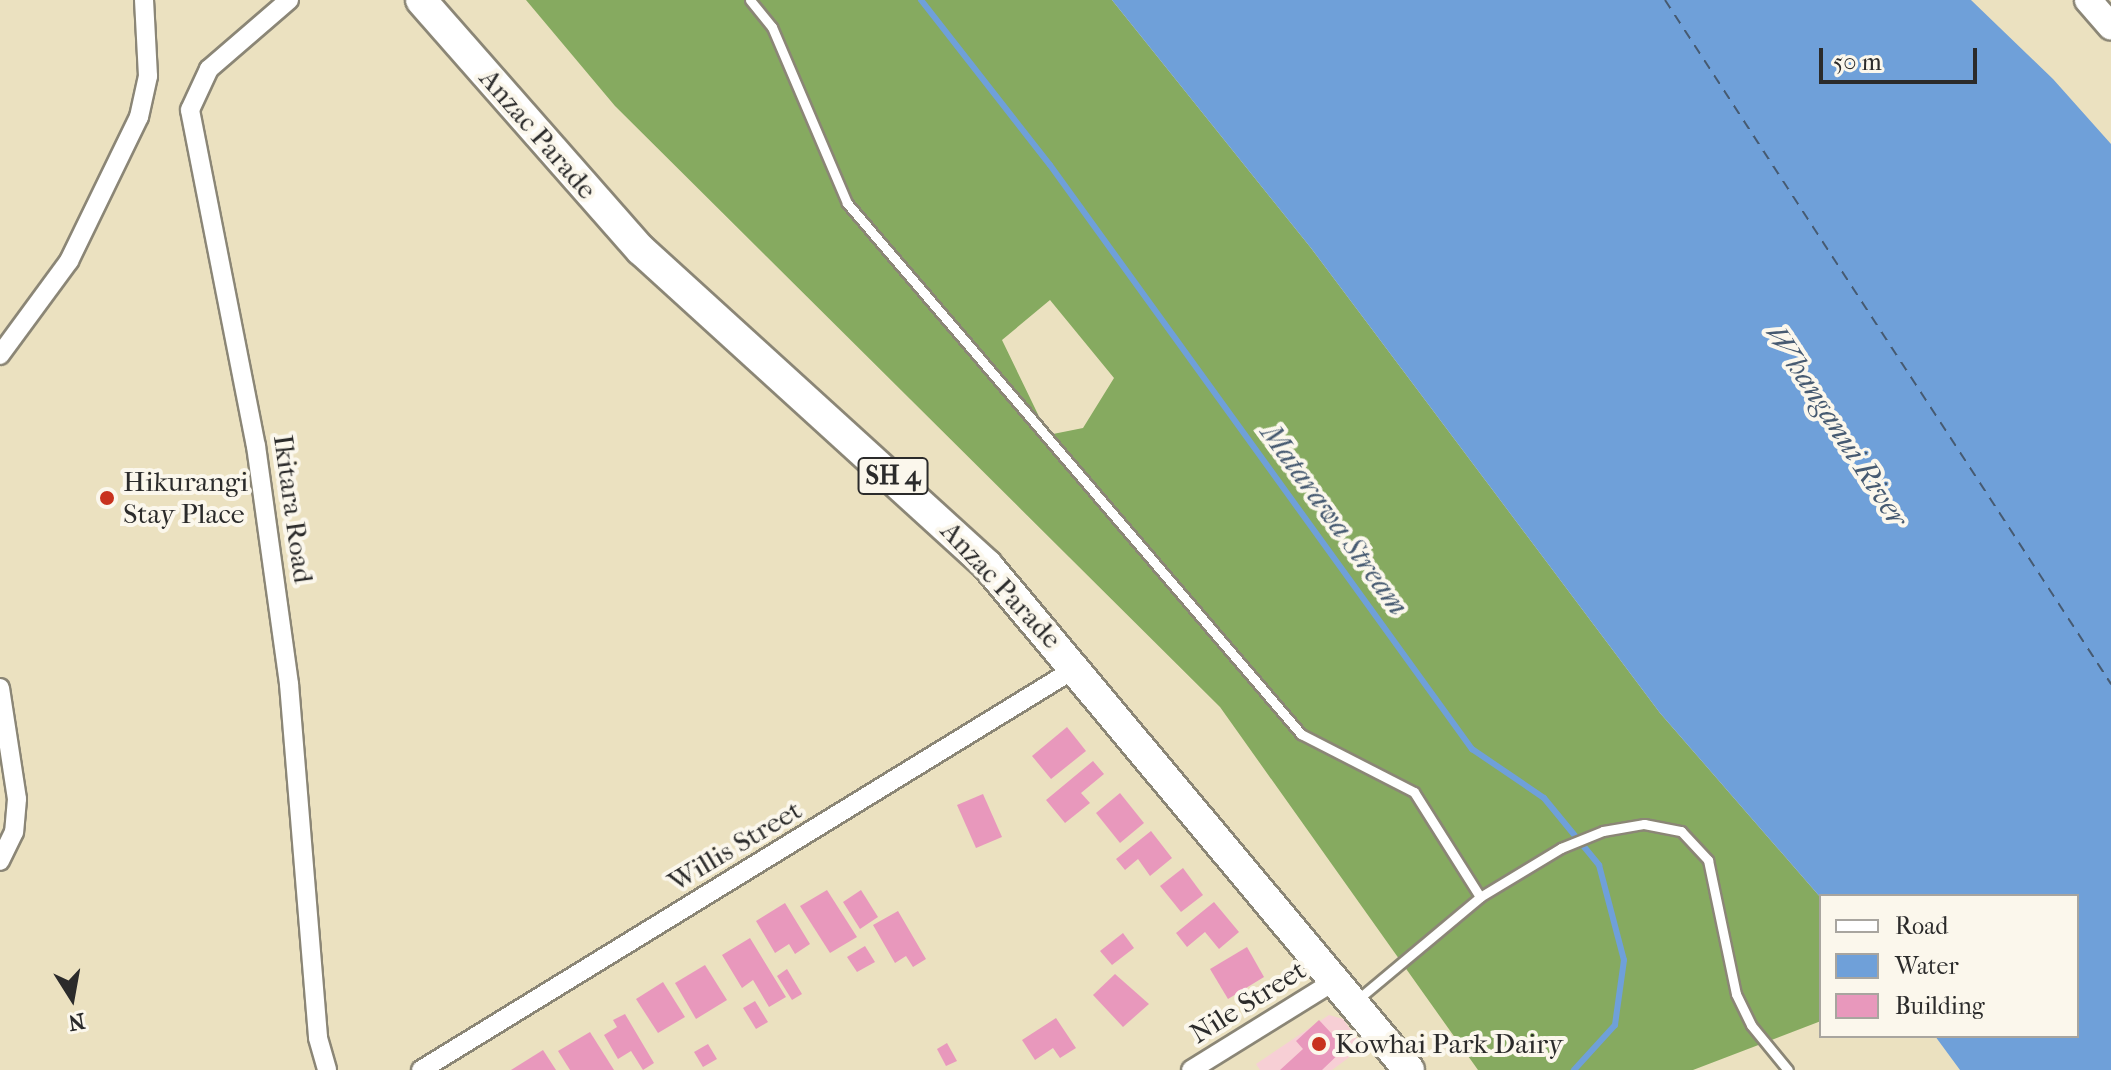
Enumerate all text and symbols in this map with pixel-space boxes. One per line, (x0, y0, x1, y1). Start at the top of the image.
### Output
scale bar (1823, 32, 1981, 82)
text: 50 m (1833, 48, 1882, 76)
street label: Anzac Parade (472, 62, 604, 206)
water label: Whanganui River (1757, 318, 1915, 534)
water label: Matarawa Stream (1252, 417, 1416, 623)
street label: Ikitara Road (266, 433, 320, 585)
road number: SH 4 (857, 454, 929, 498)
place label: Hikurangi Stay Place (123, 465, 248, 531)
marker: Hikurangi Stay Place (98, 489, 116, 507)
street label: Anzac Parade (934, 514, 1068, 656)
street label: Willis Street (662, 793, 808, 899)
legend (1819, 894, 2079, 1038)
text: Road (1895, 912, 1948, 940)
text: Water (1895, 952, 1959, 980)
street label: Nile Street (1184, 953, 1312, 1051)
north arrow (32, 958, 112, 1038)
text: Building (1895, 992, 1985, 1020)
text: N (66, 1007, 87, 1036)
place label: Kowhai Park Dairy (1335, 1027, 1563, 1061)
marker: Kowhai Park Dairy (1310, 1035, 1328, 1053)

